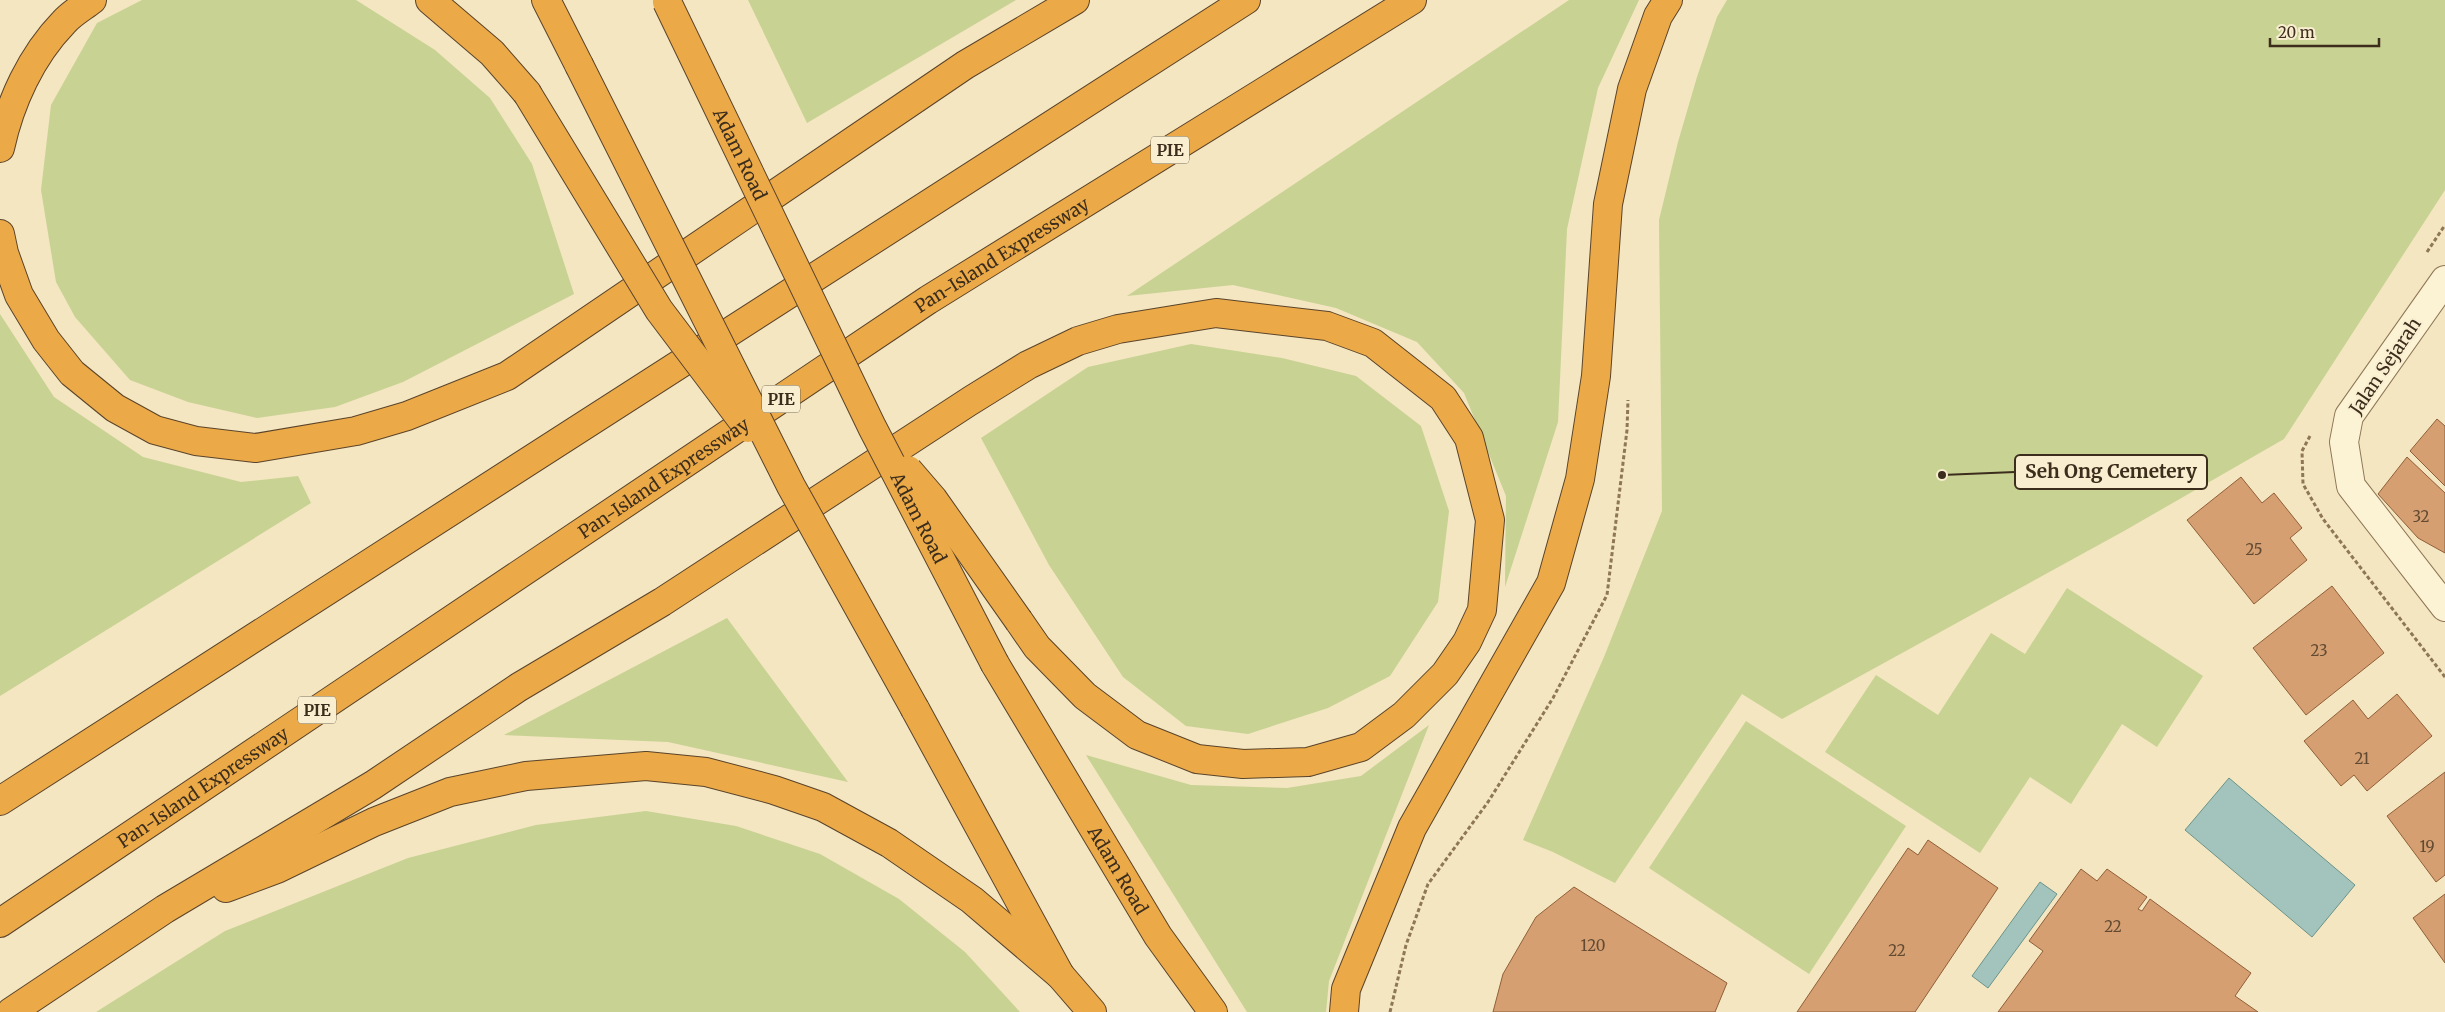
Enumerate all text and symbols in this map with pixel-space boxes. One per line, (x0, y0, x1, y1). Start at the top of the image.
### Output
scale bar (2270, 15, 2379, 47)
text: 20 m (2278, 23, 2315, 42)
street label: Adam Road (708, 104, 772, 204)
road number: PIE (1151, 136, 1189, 164)
street label: Pan-Island Expressway (910, 191, 1093, 318)
street label: Jalan Sejarah (2344, 313, 2426, 420)
road number: PIE (762, 386, 800, 412)
street label: Pan-Island Expressway (573, 412, 754, 543)
callout: Seh Ong Cemetery (2015, 455, 2207, 489)
text: Seh Ong Cemetery (2025, 459, 2198, 483)
street label: Adam Road (886, 467, 952, 567)
house number: 32 (2412, 507, 2430, 526)
house number: 25 (2245, 540, 2263, 559)
house number: 23 (2311, 641, 2327, 660)
road number: PIE (298, 696, 336, 724)
street label: Pan-Island Expressway (113, 721, 293, 853)
house number: 21 (2354, 749, 2370, 768)
street label: Adam Road (1083, 821, 1154, 918)
house number: 19 (2419, 837, 2435, 856)
house number: 22 (2104, 917, 2122, 936)
house number: 120 (1581, 936, 1605, 955)
house number: 22 (1888, 941, 1906, 960)

